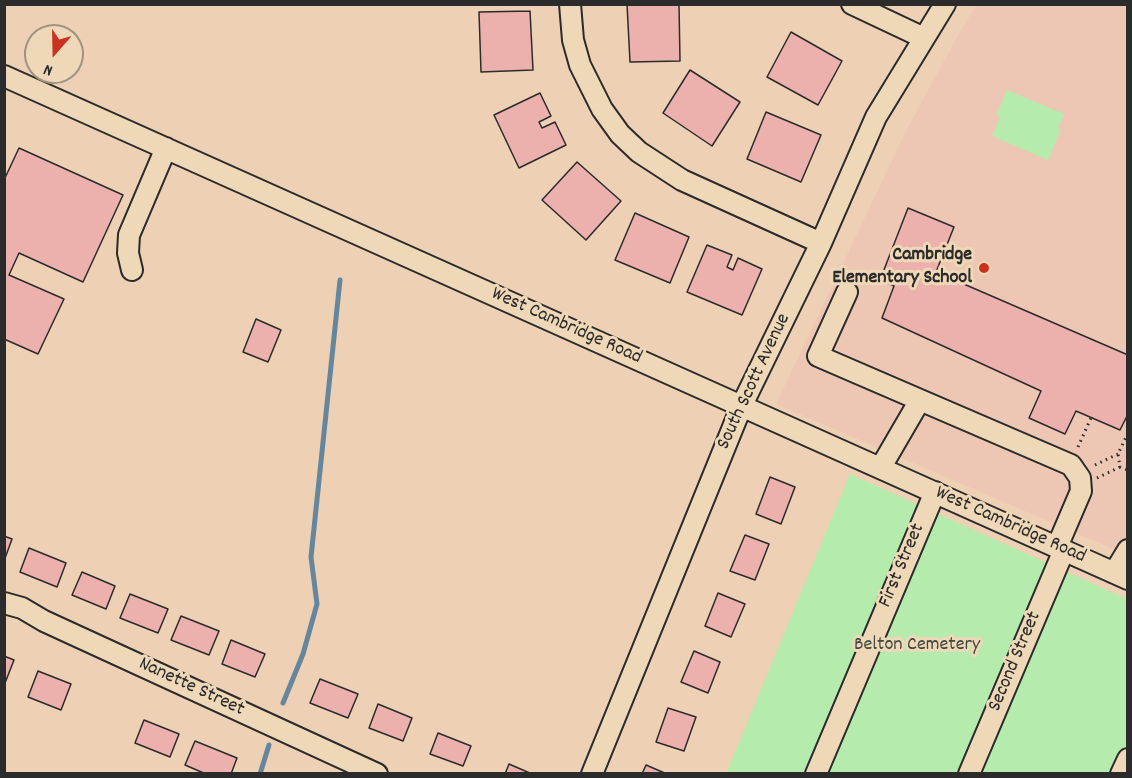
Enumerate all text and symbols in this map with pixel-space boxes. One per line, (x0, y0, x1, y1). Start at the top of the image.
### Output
north arrow (24, 24, 84, 84)
text: N (41, 57, 56, 82)
place label: Cambridge Elementary School (832, 244, 972, 291)
marker: Cambridge Elementary School (977, 261, 991, 275)
street label: West Cambridge Road (487, 283, 645, 371)
street label: South Scott Avenue (713, 310, 797, 454)
street label: West Cambridge Road (931, 482, 1089, 570)
street label: First Street (875, 520, 931, 612)
street label: Second Street (984, 608, 1048, 716)
park label: Belton Cemetery (854, 634, 980, 658)
street label: Nanette Street (134, 653, 248, 723)

